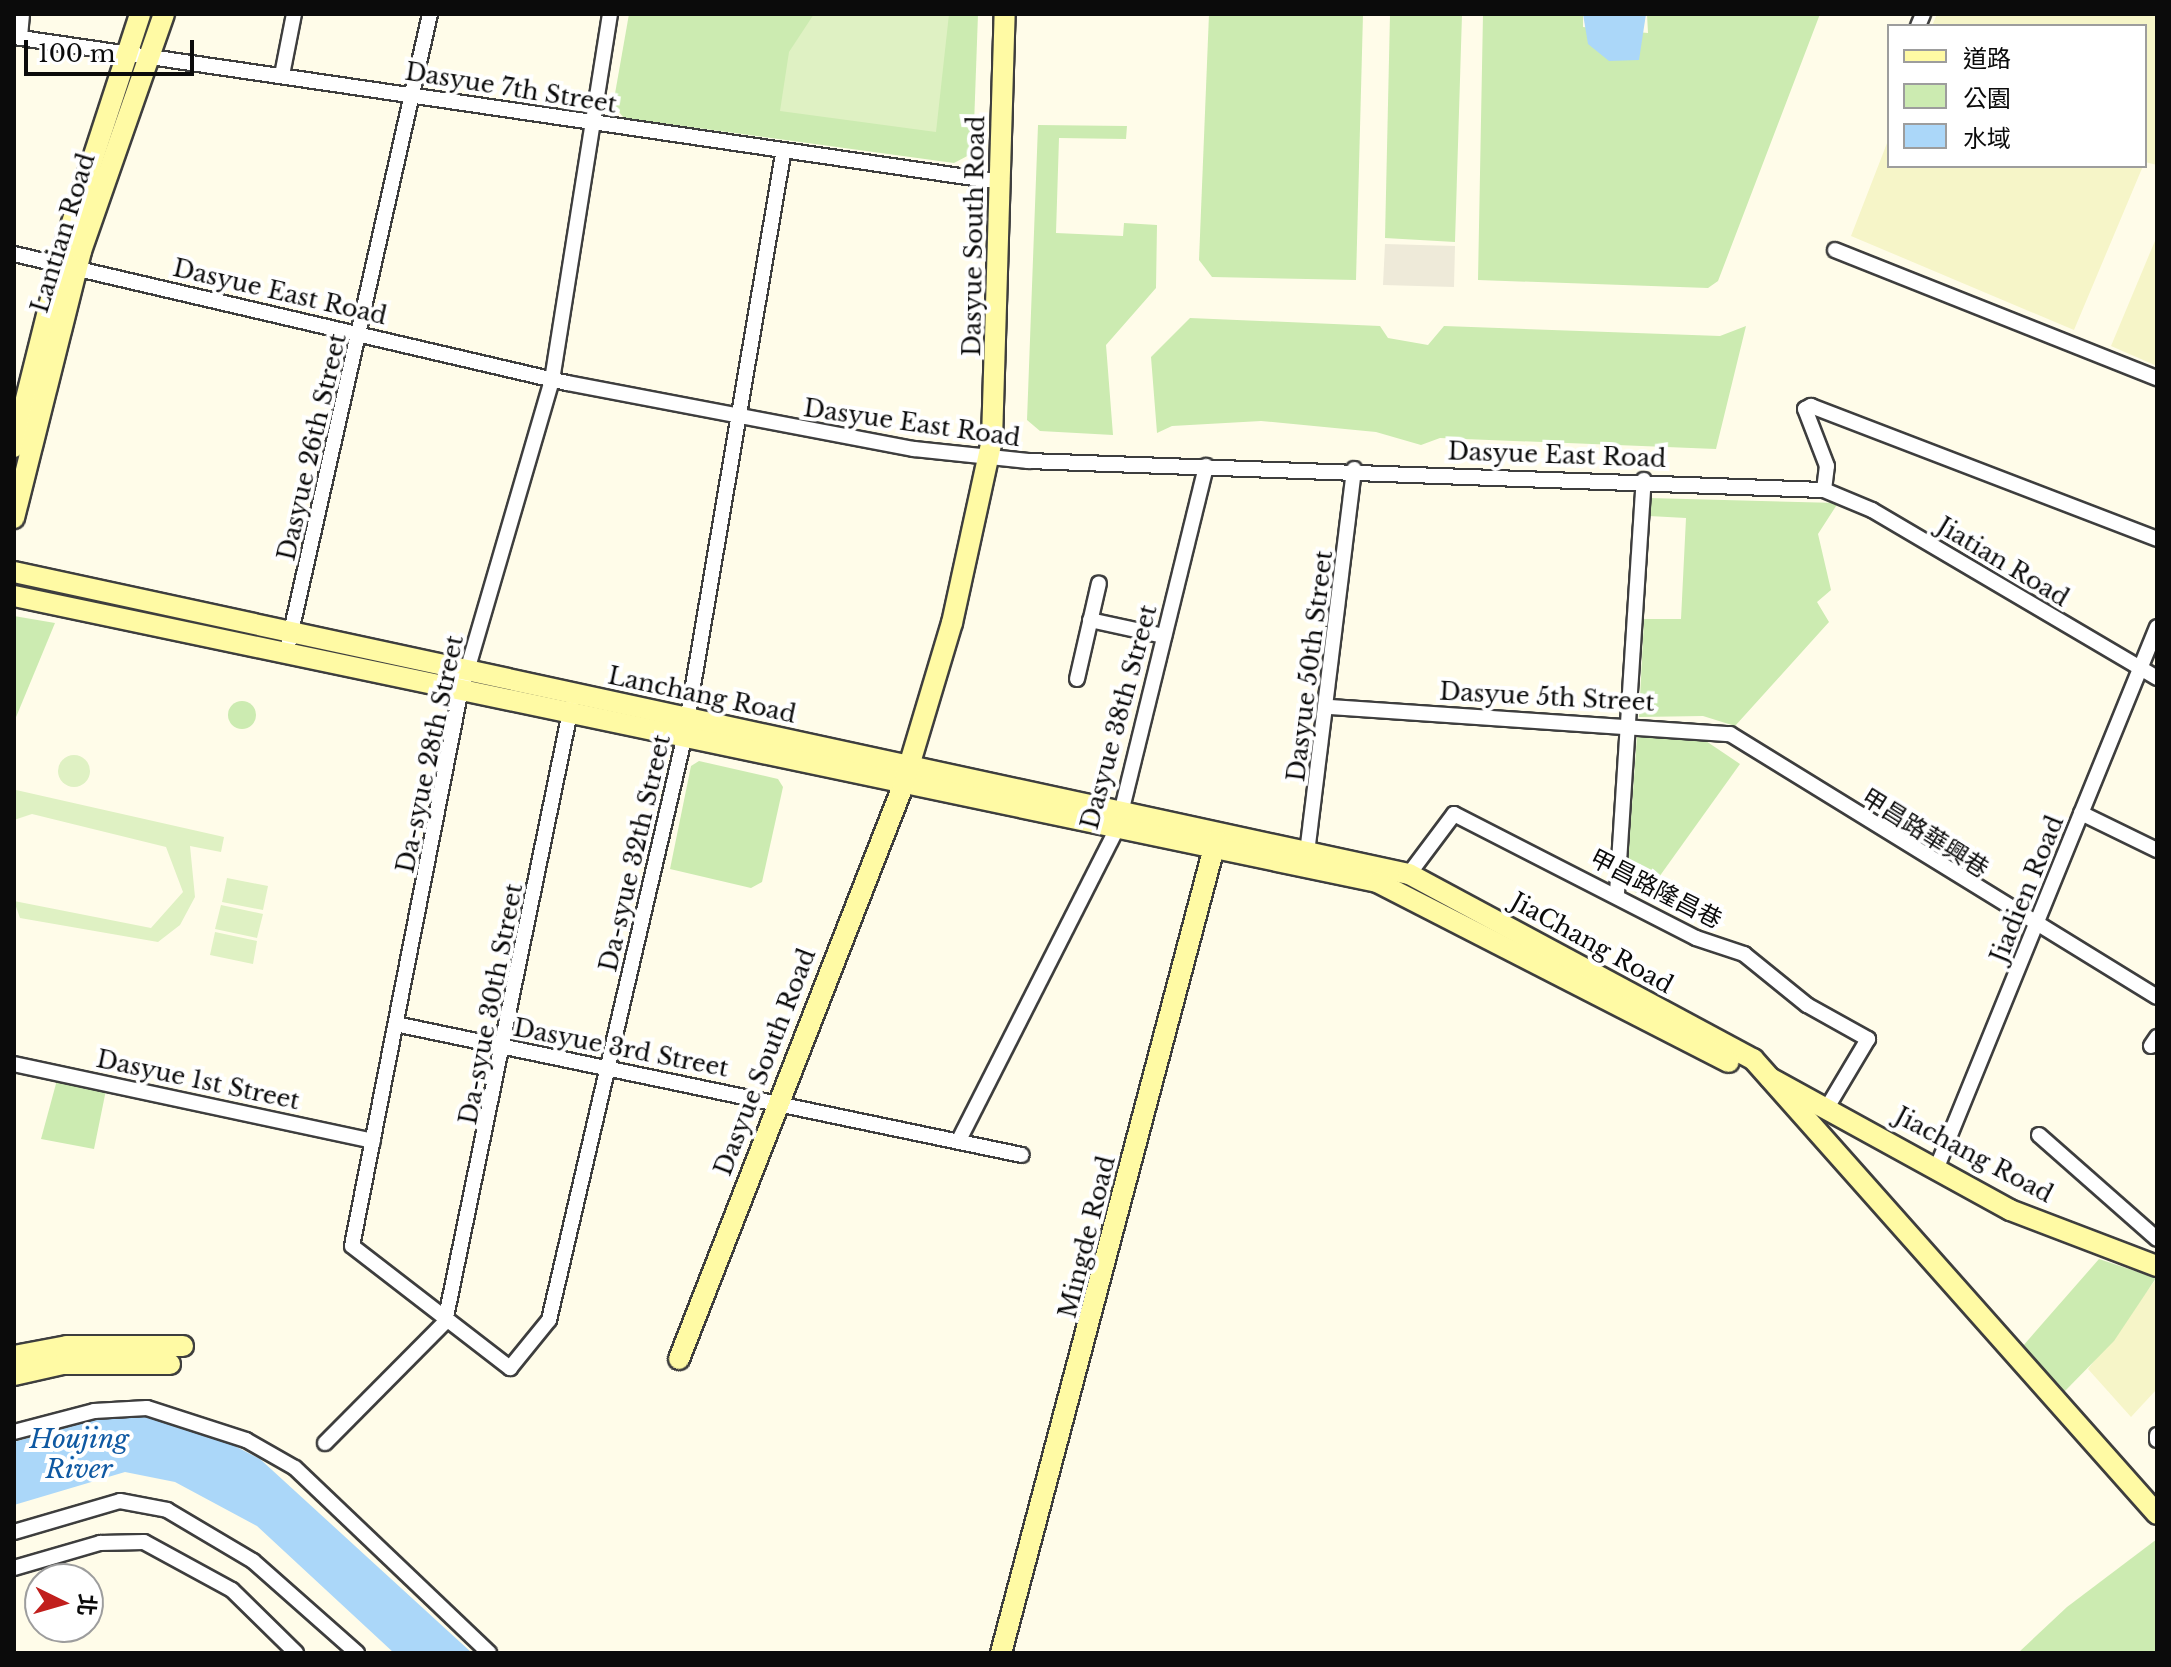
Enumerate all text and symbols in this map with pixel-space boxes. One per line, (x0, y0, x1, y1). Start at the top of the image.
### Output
scale bar (28, 24, 198, 74)
legend (1887, 24, 2147, 168)
text: 100 m (38, 39, 116, 68)
text: 道路 (1963, 44, 2011, 73)
street label: Dasyue 7th Street (403, 57, 619, 119)
text: 公園 (1963, 84, 2011, 113)
street label: Dasyue South Road (958, 115, 990, 357)
text: 水域 (1963, 124, 2011, 153)
street label: Lantian Road (25, 150, 101, 316)
street label: Dasyue East Road (170, 253, 390, 331)
street label: Dasyue 26th Street (272, 331, 352, 563)
street label: Dasyue East Road (802, 394, 1022, 452)
street label: Dasyue East Road (1447, 437, 1667, 473)
street label: Jiatian Road (1932, 511, 2074, 613)
street label: Dasyue 50th Street (1282, 549, 1338, 783)
street label: Dasyue 38th Street (1075, 602, 1163, 832)
street label: Da-syue 28th Street (391, 633, 469, 875)
street label: Lanchang Road (605, 661, 799, 729)
street label: Dasyue 5th Street (1439, 677, 1655, 717)
street label: Da-syue 32th Street (594, 732, 676, 974)
street label: 甲昌路華興巷 (1856, 783, 1994, 883)
street label: Jiadien Road (1984, 811, 2070, 967)
street label: 甲昌路隆昌巷 (1585, 843, 1727, 935)
street label: Da-syue 30th Street (454, 881, 528, 1127)
street label: JiaChang Road (1506, 887, 1678, 999)
street label: Dasyue South Road (708, 944, 822, 1180)
street label: Dasyue 3rd Street (511, 1013, 731, 1083)
street label: Dasyue 1st Street (94, 1044, 302, 1116)
street label: Jiachang Road (1890, 1101, 2058, 1209)
street label: Mingde Road (1053, 1153, 1121, 1321)
water label: Houjing River (30, 1424, 128, 1486)
north arrow (24, 1563, 104, 1643)
text: 北 (72, 1593, 101, 1617)

